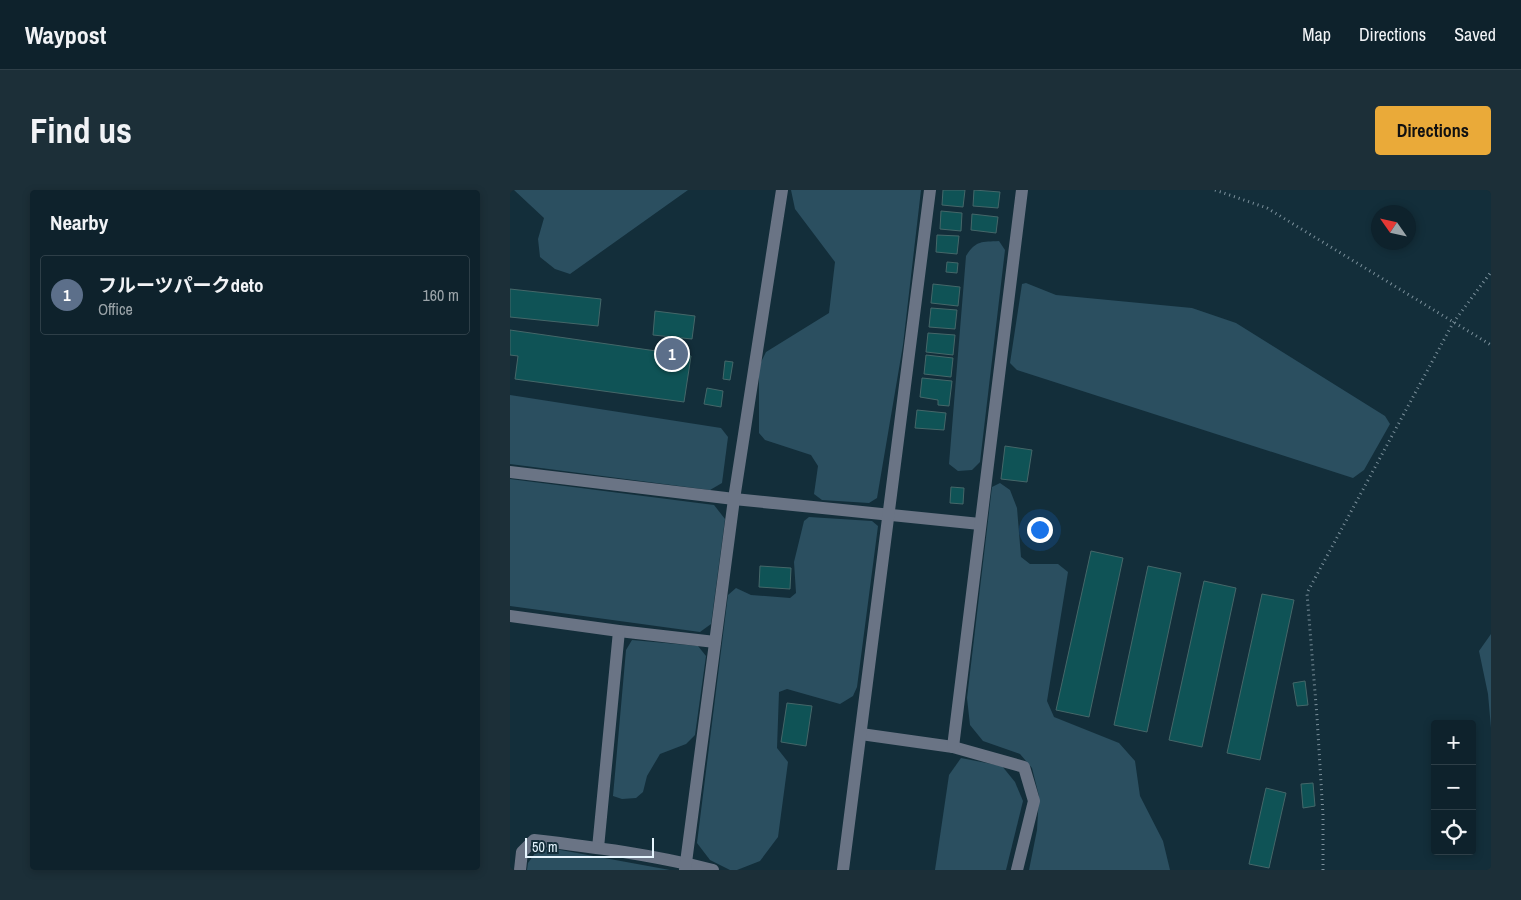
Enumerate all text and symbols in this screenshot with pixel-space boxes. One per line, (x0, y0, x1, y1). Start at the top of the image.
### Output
text: Waypost (25, 19, 106, 51)
text: Map (1302, 22, 1331, 47)
text: Directions (1359, 22, 1426, 47)
text: Saved (1454, 22, 1496, 47)
button: Directions (1375, 106, 1491, 155)
text: Find us (30, 107, 132, 154)
north arrow (1371, 205, 1416, 250)
text: Nearby (50, 208, 108, 237)
text: フルーツパークdeto (98, 272, 264, 298)
text: 1 (63, 284, 71, 306)
text: 160 m (423, 284, 459, 306)
text: Office (98, 298, 133, 320)
pin: 1 (656, 335, 688, 373)
your location (1027, 517, 1053, 543)
map controls (1431, 720, 1476, 855)
button: + (1431, 720, 1476, 765)
button: − (1431, 765, 1476, 810)
button: locate (1431, 810, 1476, 855)
scale bar (525, 835, 654, 858)
text: 50 m (532, 838, 558, 856)

